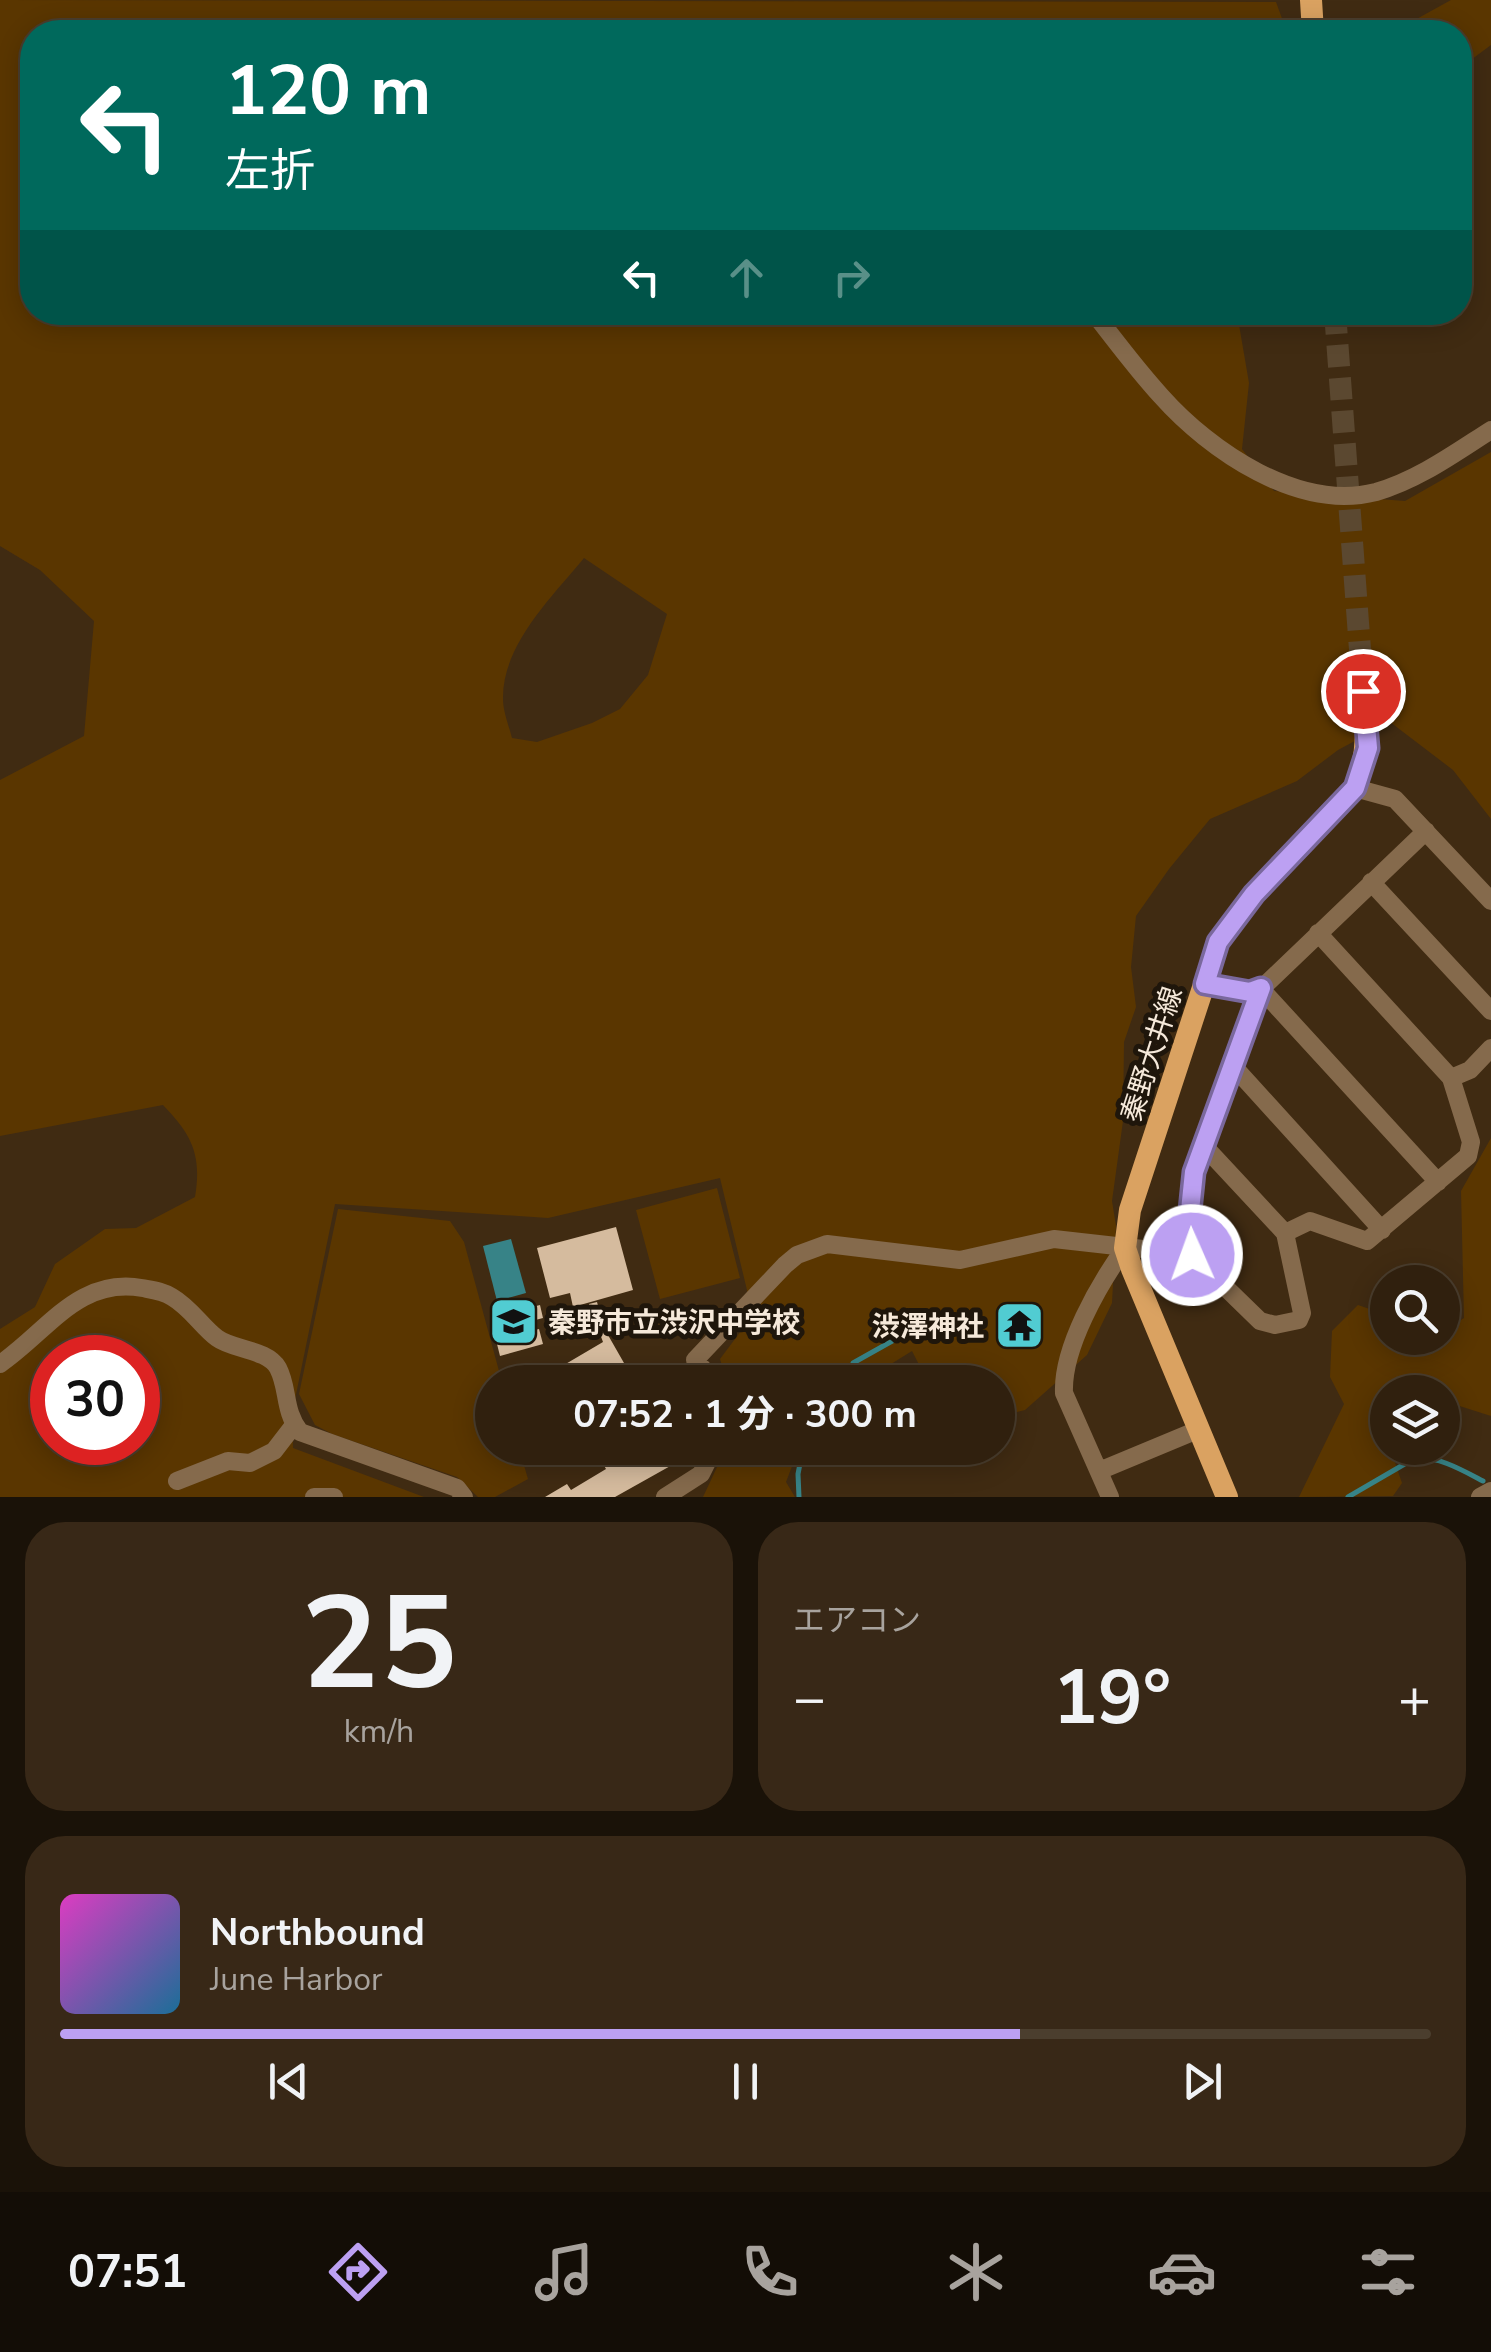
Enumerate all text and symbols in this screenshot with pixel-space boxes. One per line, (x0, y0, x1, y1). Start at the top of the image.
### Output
text: 120 m (225, 43, 431, 139)
icon: left (60, 60, 190, 190)
text: 左折 (225, 141, 315, 202)
icon: left (614, 250, 669, 305)
icon: ahead (719, 250, 774, 305)
icon: right (824, 250, 879, 305)
pin (1321, 649, 1406, 734)
icon: arrive (1336, 664, 1391, 719)
street label: 秦野大井線 (1112, 982, 1192, 1127)
position arrow (1140, 1203, 1244, 1307)
map controls (1370, 1265, 1460, 1465)
button: search (1370, 1265, 1460, 1355)
school or university icon: 秦野市立渋沢中学校 (487, 1296, 539, 1348)
temple icon: 渋澤神社 (993, 1300, 1045, 1352)
place label: 秦野市立渋沢中学校 (548, 1304, 800, 1342)
place label: 渋澤神社 (872, 1308, 984, 1346)
speed limit sign: 30 (30, 1335, 160, 1465)
button: layers (1370, 1375, 1460, 1465)
text: 07:52 · 1 分 · 300 m (573, 1389, 917, 1440)
text: 25 (301, 1556, 457, 1733)
text: エアコン (793, 1599, 921, 1642)
text: 19° (1053, 1647, 1171, 1749)
text: − (793, 1661, 826, 1736)
text: + (1398, 1661, 1431, 1736)
text: km/h (344, 1710, 414, 1753)
text: Northbound (210, 1907, 425, 1958)
text: June Harbor (210, 1958, 382, 2001)
icon: previous (261, 2054, 316, 2109)
icon: pause (718, 2054, 773, 2109)
icon: next (1175, 2054, 1230, 2109)
icon: directions (323, 2237, 393, 2307)
icon: music (529, 2237, 599, 2307)
icon: phone (735, 2237, 805, 2307)
icon: climate (941, 2237, 1011, 2307)
icon: car (1147, 2237, 1217, 2307)
icon: filters (1353, 2237, 1423, 2307)
text: 07:51 (68, 2242, 187, 2303)

